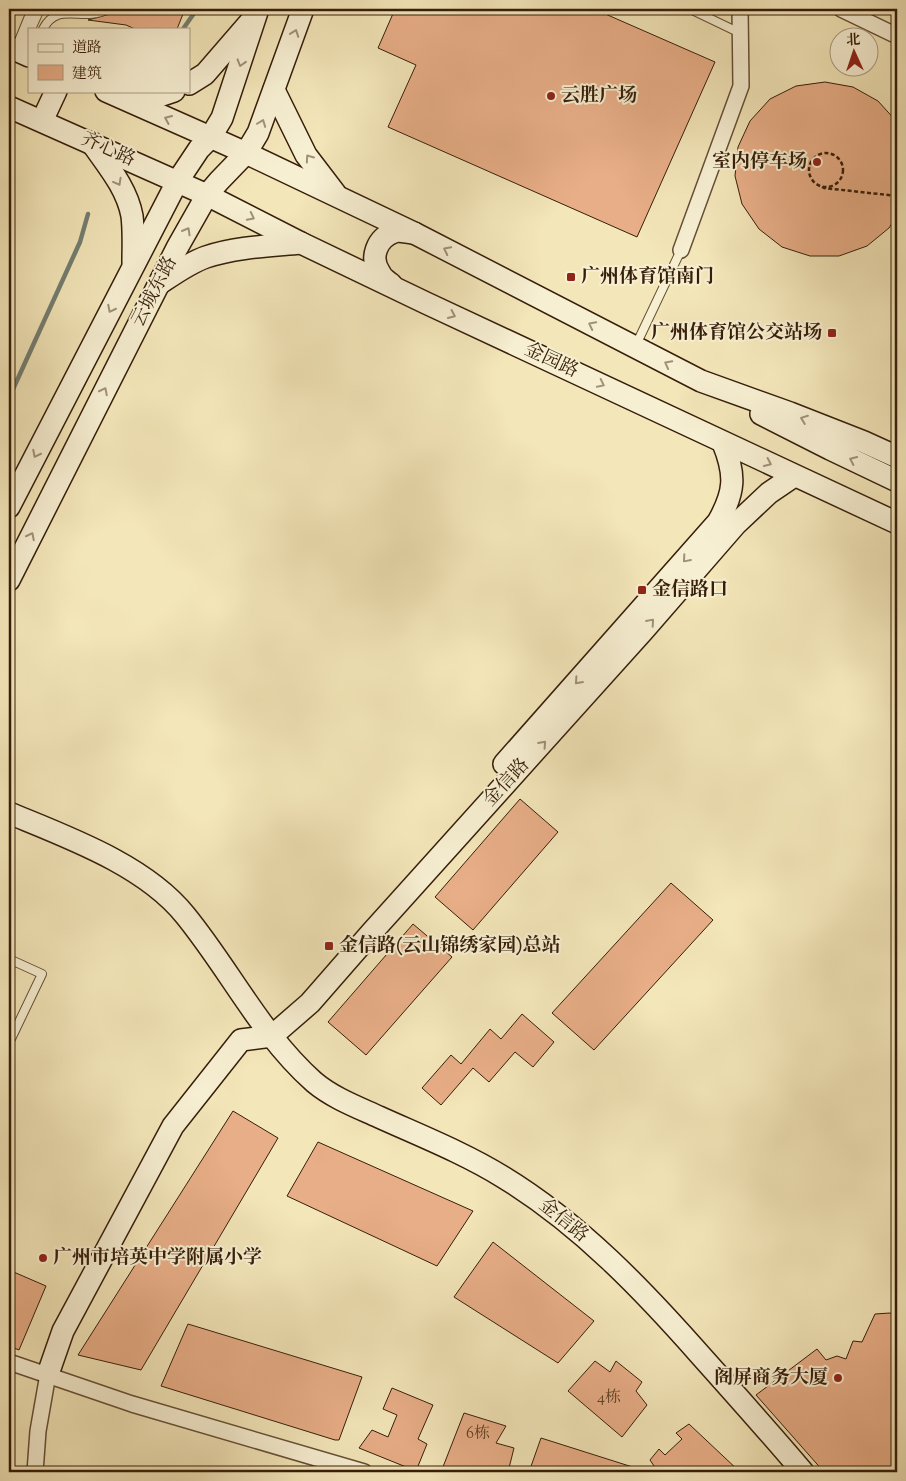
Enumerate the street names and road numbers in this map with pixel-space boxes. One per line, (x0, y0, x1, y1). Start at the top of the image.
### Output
street label: 齐心路 (76, 126, 140, 174)
street label: 云城东路 (126, 252, 184, 332)
street label: 金园路 (519, 337, 583, 385)
street label: 金信路 (478, 753, 536, 813)
street label: 金信路 (532, 1193, 594, 1249)

